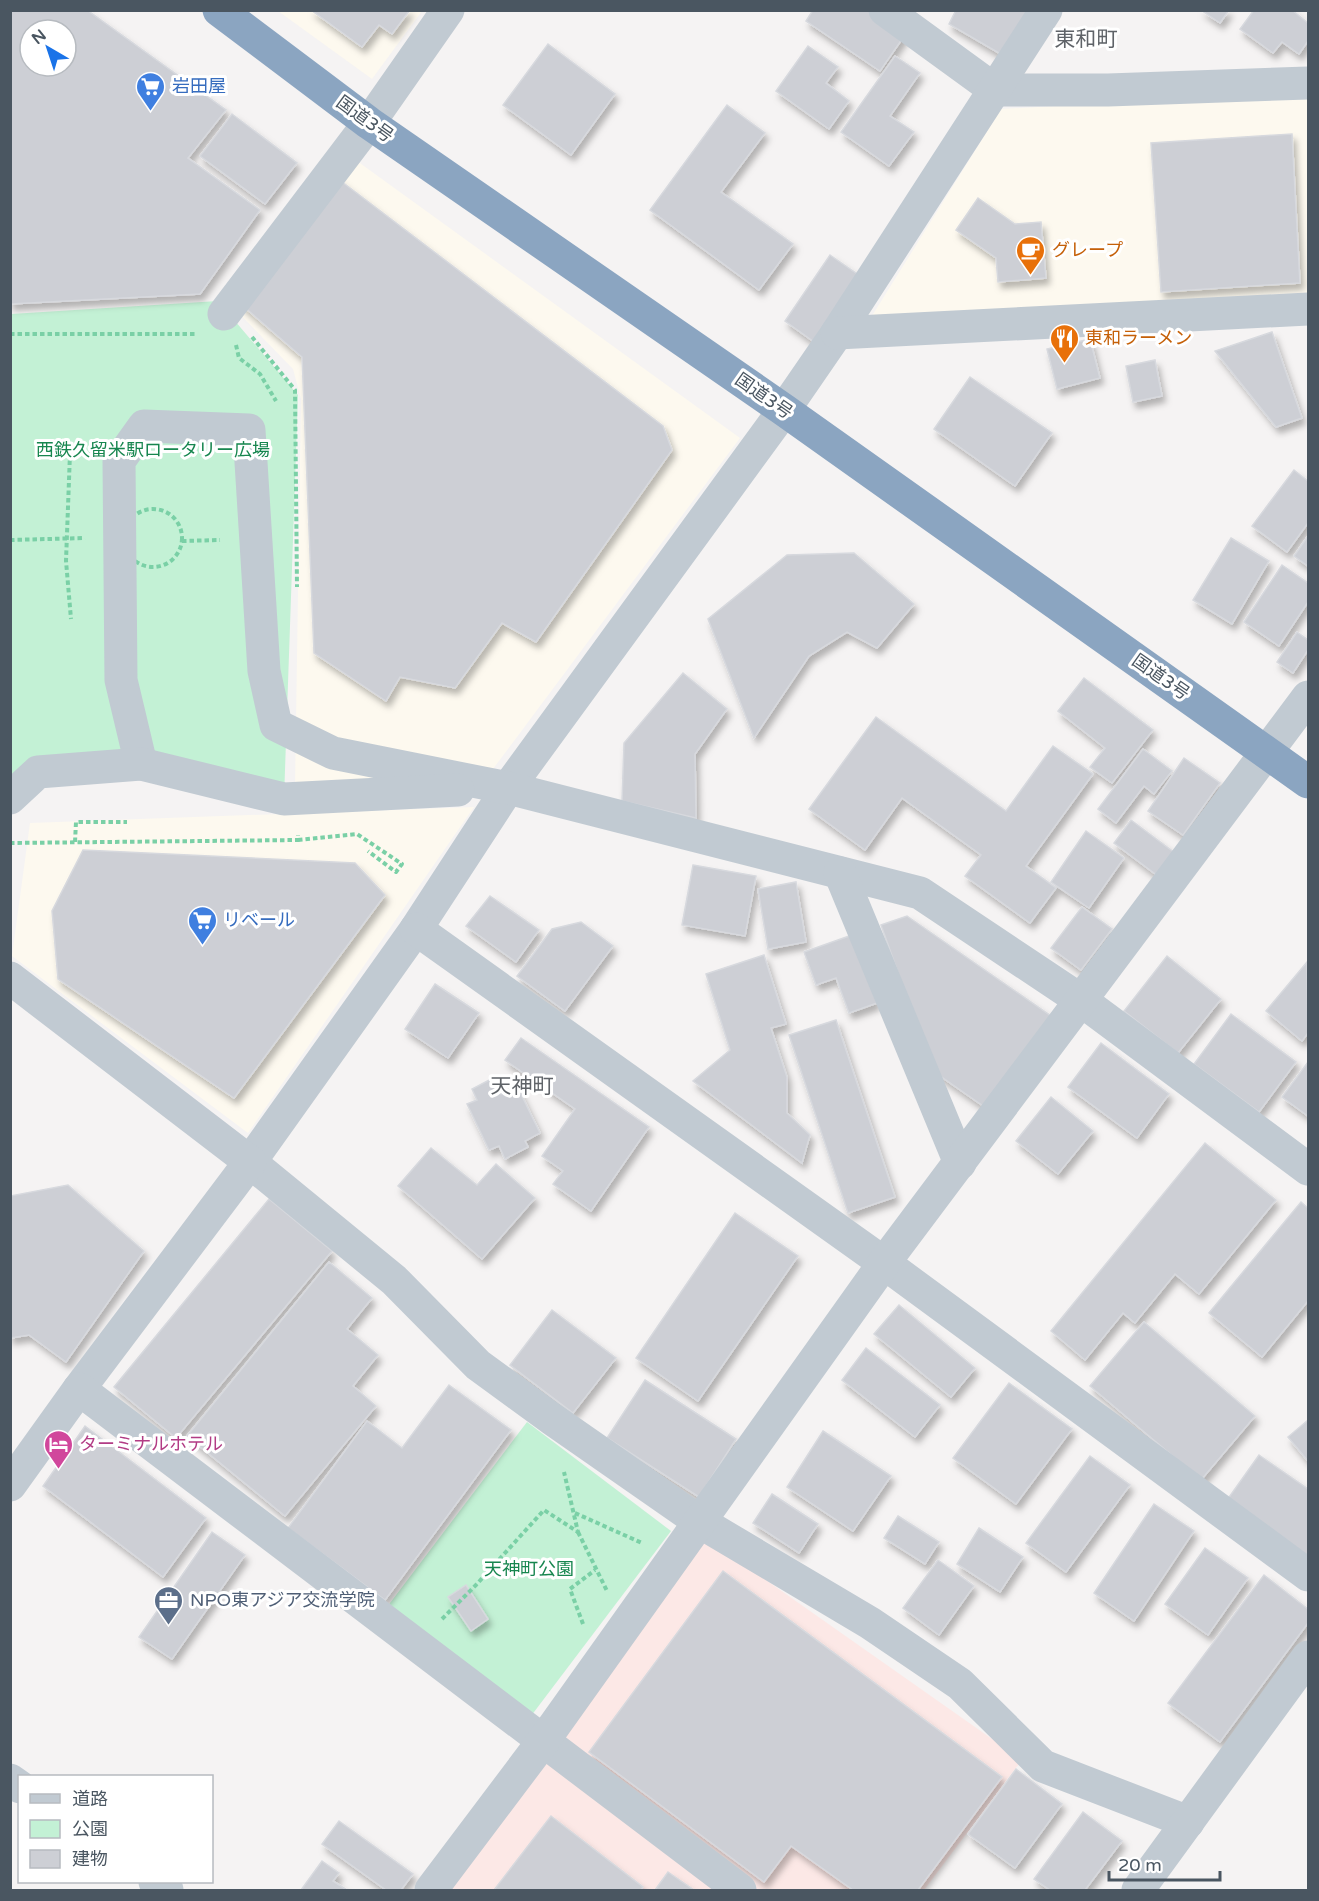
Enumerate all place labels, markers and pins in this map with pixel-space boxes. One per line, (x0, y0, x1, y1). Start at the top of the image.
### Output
supermarket icon: 岩田屋 (135, 70, 167, 112)
place label: 岩田屋 (172, 75, 226, 97)
cafe icon: グレープ (1015, 234, 1047, 276)
place label: グレープ (1052, 239, 1123, 261)
restaurant icon: 東和ラーメン (1048, 322, 1080, 364)
place label: 東和ラーメン (1085, 327, 1192, 349)
supermarket icon: リベール (186, 904, 218, 946)
place label: リベール (223, 909, 295, 931)
hotel icon: ターミナルホテル (42, 1428, 74, 1470)
place label: ターミナルホテル (79, 1433, 223, 1455)
office icon: NPO東アジア交流学院 (153, 1584, 185, 1626)
place label: NPO東アジア交流学院 (190, 1589, 374, 1611)

